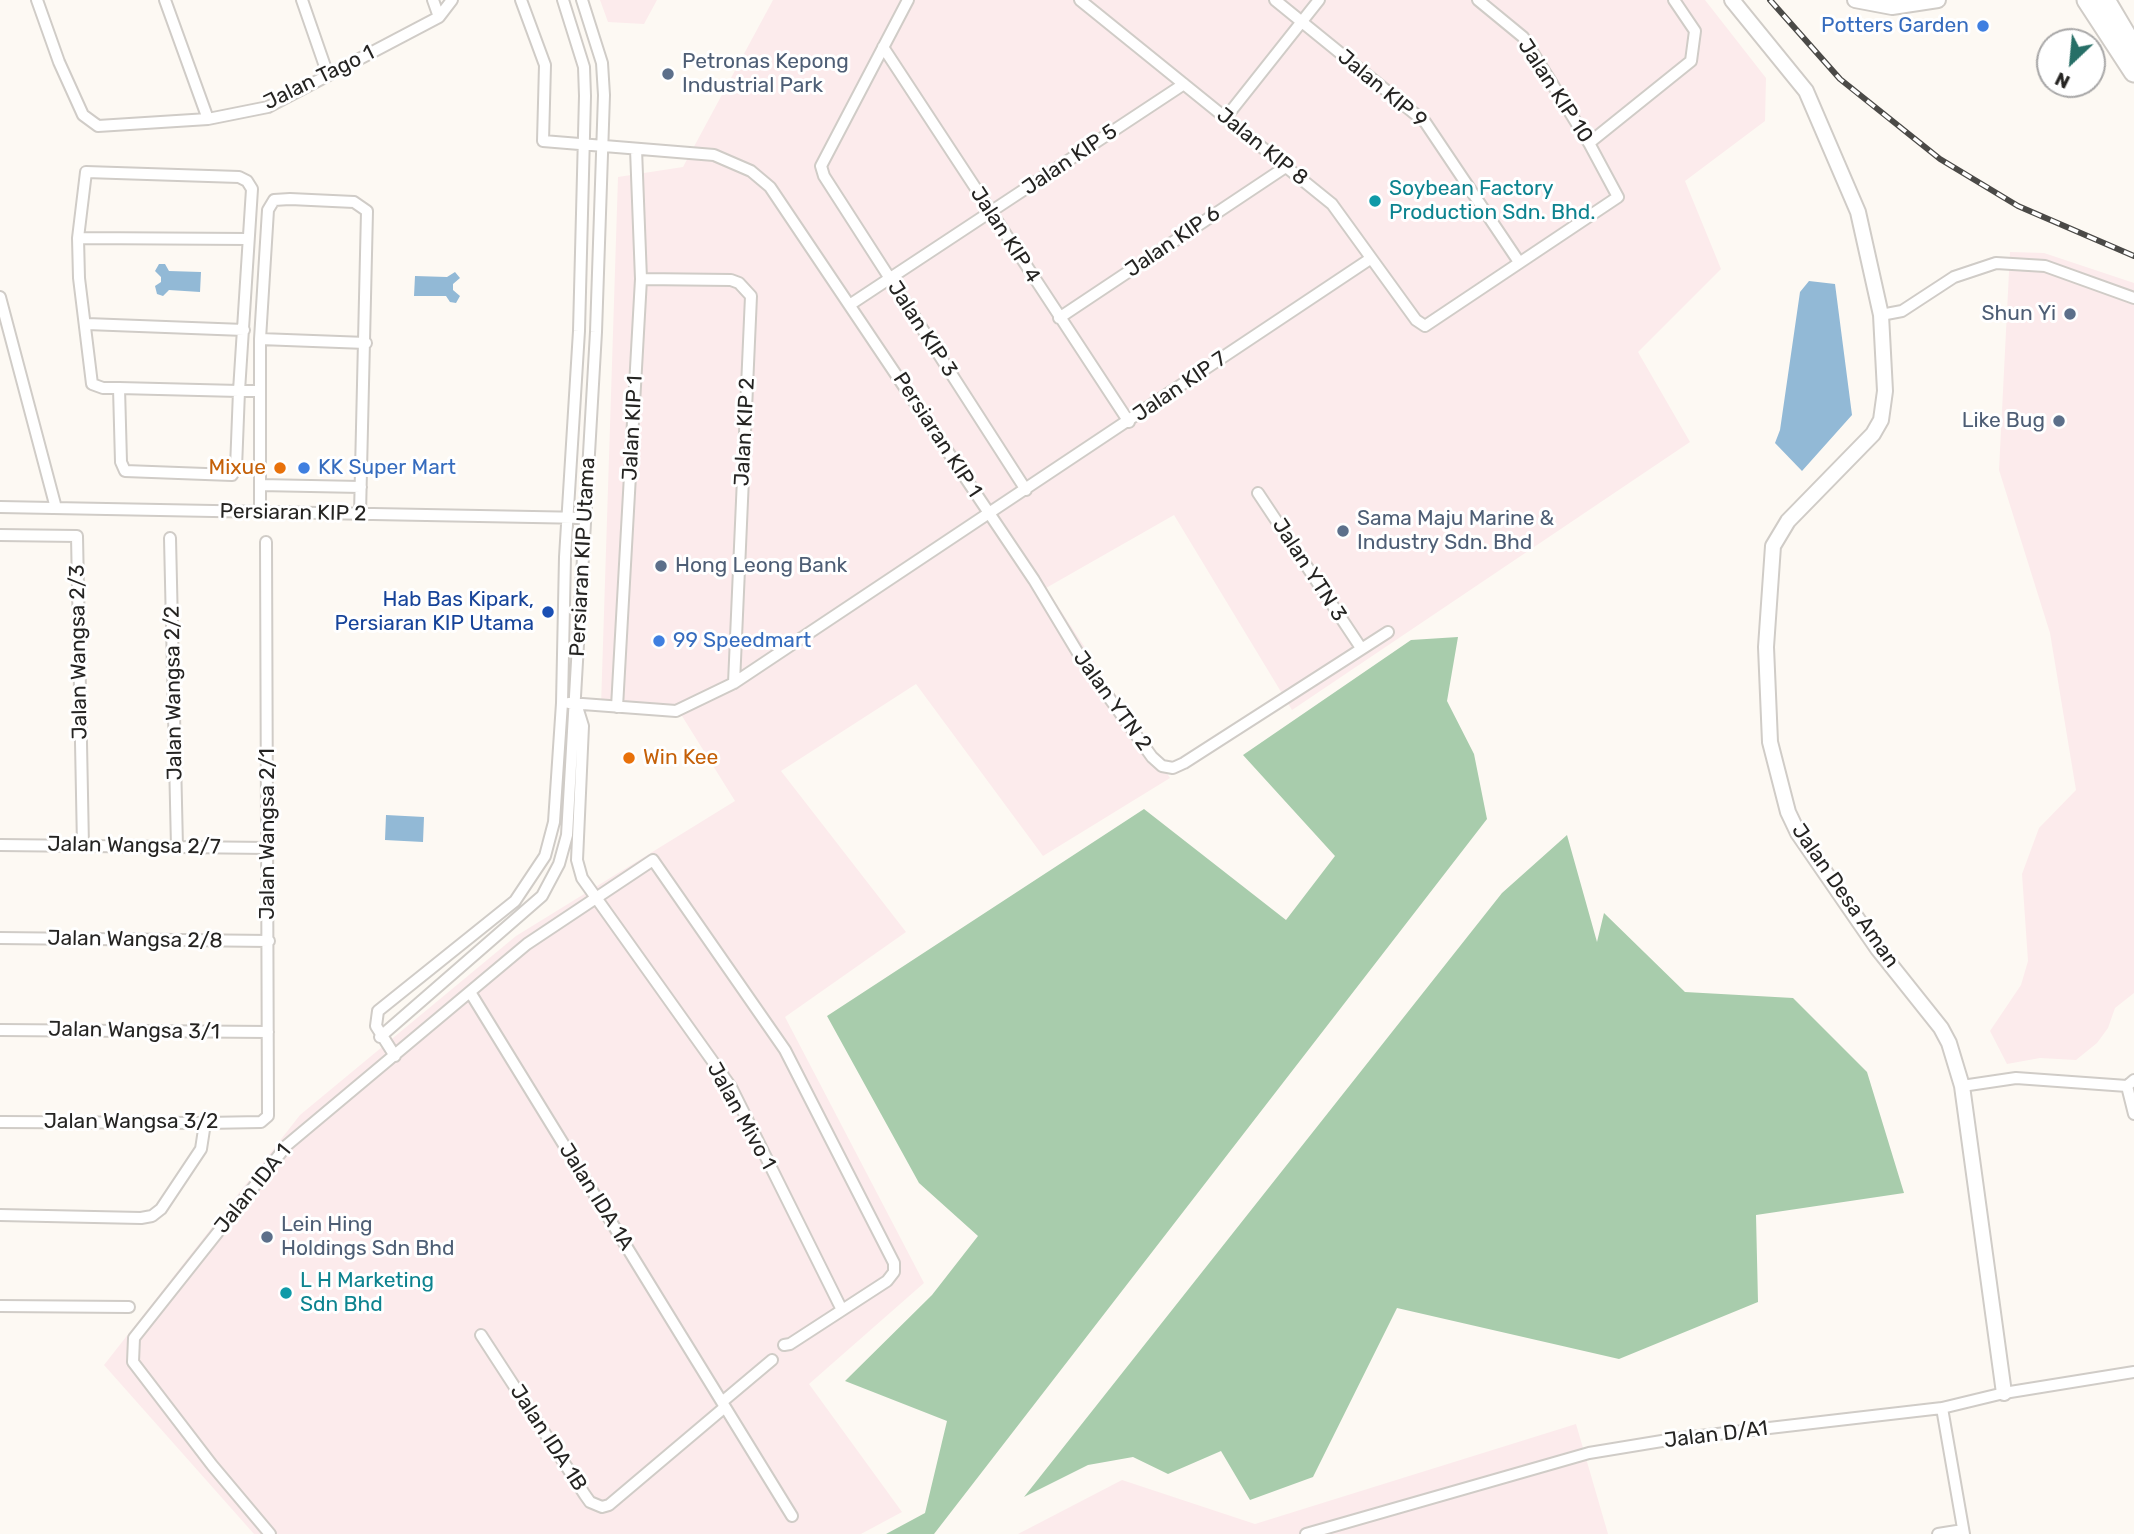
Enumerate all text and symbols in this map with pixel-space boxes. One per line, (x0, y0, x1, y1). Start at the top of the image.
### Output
place label: Potters Garden (1821, 13, 1969, 39)
marker: Potters Garden (1975, 18, 1991, 34)
north arrow (2036, 28, 2106, 98)
street label: Jalan KIP 10 (1512, 34, 1598, 148)
street label: Jalan Tago 1 (260, 40, 378, 116)
street label: Jalan KIP 9 (1332, 44, 1432, 134)
place label: Petronas Kepong Industrial Park (682, 49, 849, 99)
marker: Petronas Kepong Industrial Park (660, 66, 676, 82)
text: N (2051, 67, 2074, 94)
street label: Jalan KIP 8 (1211, 103, 1313, 191)
street label: Jalan KIP 5 (1018, 119, 1122, 201)
place label: Soybean Factory Production Sdn. Bhd. (1389, 176, 1596, 226)
street label: Jalan KIP 4 (965, 182, 1045, 288)
marker: Soybean Factory Production Sdn. Bhd. (1367, 193, 1383, 209)
street label: Jalan KIP 6 (1121, 201, 1225, 283)
street label: Jalan KIP 3 (882, 276, 962, 382)
place label: Shun Yi (1981, 301, 2056, 327)
marker: Shun Yi (2062, 306, 2078, 322)
street label: Jalan KIP 7 (1129, 347, 1231, 427)
street label: Persiaran KIP 1 (887, 368, 987, 502)
street label: Jalan KIP 1 (618, 375, 648, 481)
street label: Jalan KIP 2 (730, 377, 760, 487)
place label: Like Bug (1962, 408, 2045, 434)
marker: Like Bug (2051, 413, 2067, 429)
place label: Mixue (209, 455, 266, 481)
place label: KK Super Mart (318, 455, 456, 481)
street label: Persiaran KIP Utama (565, 457, 601, 657)
marker: Mixue (272, 460, 288, 476)
marker: KK Super Mart (296, 460, 312, 476)
street label: Persiaran KIP 2 (219, 499, 367, 527)
place label: Sama Maju Marine & Industry Sdn. Bhd (1357, 506, 1554, 556)
street label: Jalan YTN 3 (1266, 514, 1352, 626)
marker: Sama Maju Marine & Industry Sdn. Bhd (1335, 523, 1351, 539)
place label: Hong Leong Bank (675, 553, 847, 579)
marker: Hong Leong Bank (653, 558, 669, 574)
street label: Jalan Wangsa 2/3 (65, 564, 93, 740)
place label: Hab Bas Kipark, Persiaran KIP Utama (335, 587, 534, 637)
marker: Hab Bas Kipark, Persiaran KIP Utama (540, 604, 556, 620)
street label: Jalan Wangsa 2/2 (160, 606, 188, 780)
place label: 99 Speedmart (673, 628, 811, 654)
marker: 99 Speedmart (651, 633, 667, 649)
street label: Jalan YTN 2 (1067, 646, 1157, 756)
place label: Win Kee (643, 745, 718, 771)
street label: Jalan Wangsa 2/1 (255, 748, 281, 920)
marker: Win Kee (621, 750, 637, 766)
street label: Jalan Desa Aman (1786, 819, 1904, 973)
street label: Jalan Wangsa 2/7 (47, 832, 221, 860)
street label: Jalan Wangsa 2/8 (47, 926, 223, 954)
street label: Jalan Wangsa 3/1 (48, 1017, 220, 1045)
street label: Jalan Mivo 1 (701, 1058, 781, 1174)
street label: Jalan Wangsa 3/2 (44, 1109, 218, 1135)
street label: Jalan IDA 1 (209, 1139, 297, 1239)
street label: Jalan IDA 1A (553, 1139, 639, 1255)
place label: Lein Hing Holdings Sdn Bhd (281, 1212, 455, 1262)
marker: Lein Hing Holdings Sdn Bhd (259, 1229, 275, 1245)
place label: L H Marketing Sdn Bhd (300, 1268, 434, 1318)
marker: L H Marketing Sdn Bhd (278, 1285, 294, 1301)
street label: Jalan IDA 1B (504, 1380, 592, 1496)
street label: Jalan D/A1 (1663, 1416, 1769, 1454)

